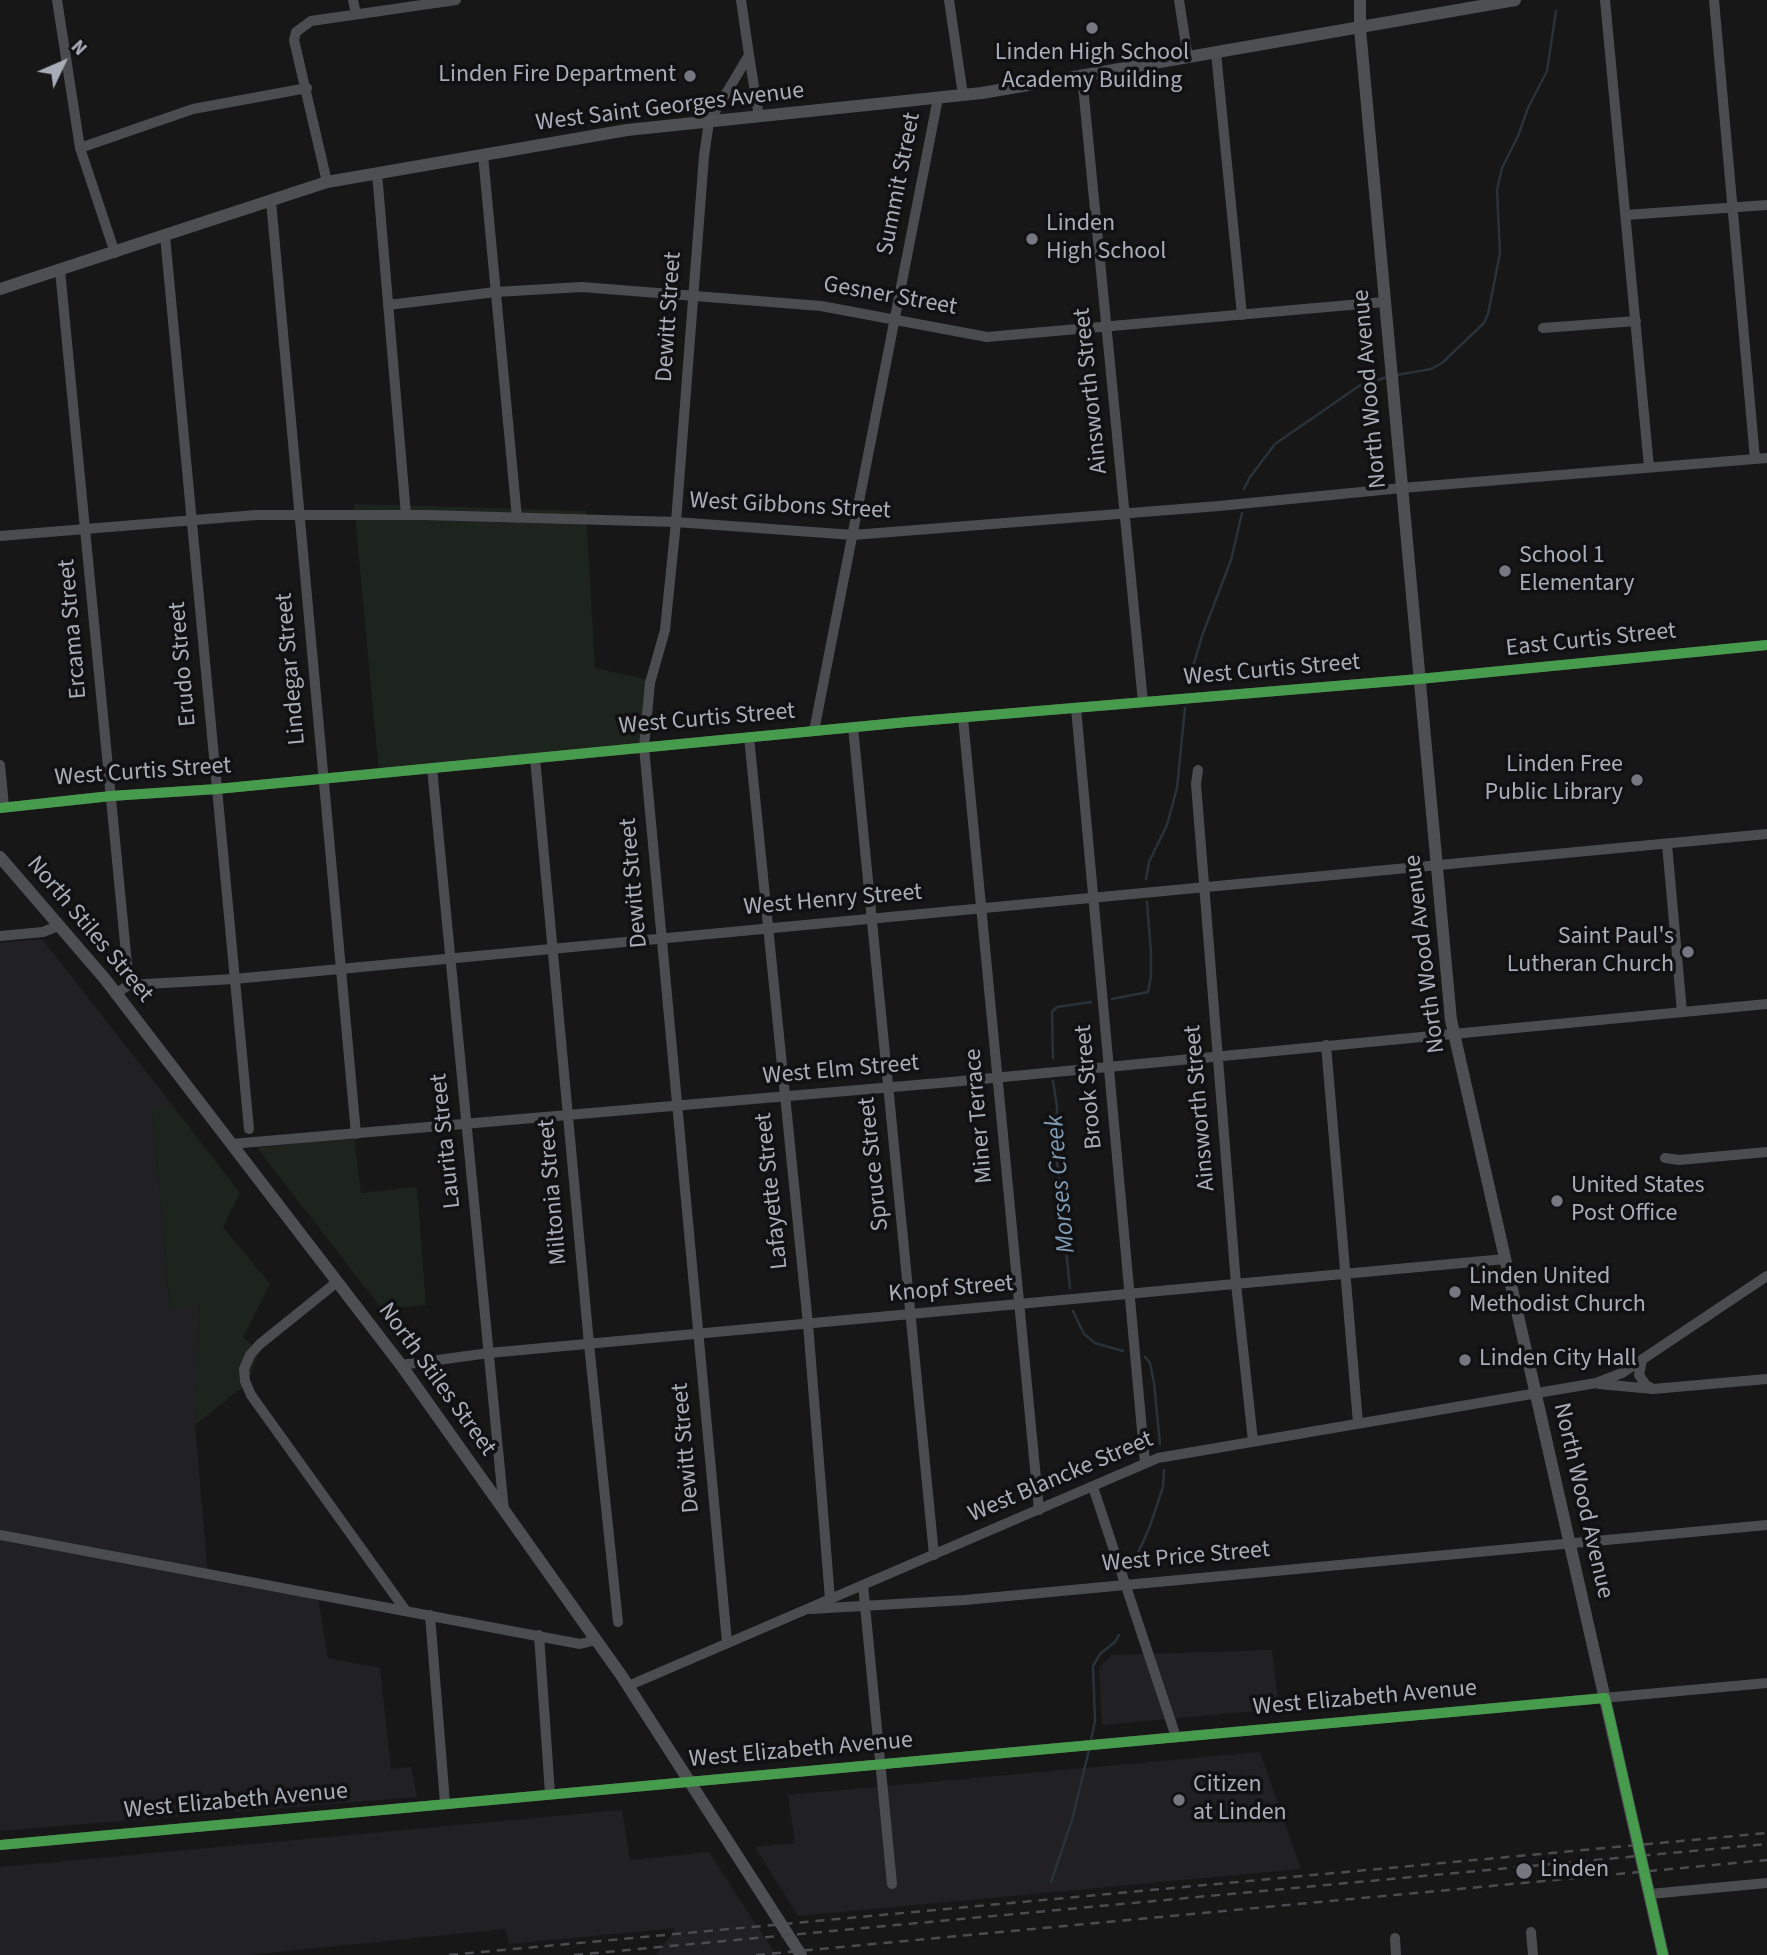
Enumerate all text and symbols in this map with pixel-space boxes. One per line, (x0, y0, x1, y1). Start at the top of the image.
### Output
marker: Linden High School Academy Building (1084, 20, 1100, 36)
north arrow (28, 28, 98, 98)
text: N (64, 34, 93, 62)
place label: Linden High School Academy Building (995, 40, 1189, 96)
place label: Linden Fire Department (438, 62, 676, 90)
marker: Linden Fire Department (682, 68, 698, 84)
street label: West Saint Georges Avenue (534, 77, 806, 139)
street label: Summit Street (872, 110, 928, 258)
place label: Linden High School (1046, 211, 1166, 267)
marker: Linden High School (1024, 231, 1040, 247)
street label: Dewitt Street (651, 251, 689, 383)
street label: Gesner Street (821, 271, 959, 323)
street label: North Wood Avenue (1348, 288, 1394, 490)
street label: Ainsworth Street (1069, 307, 1115, 475)
street label: West Gibbons Street (689, 487, 891, 527)
place label: School 1 Elementary (1519, 543, 1634, 599)
street label: Ercama Street (54, 558, 94, 700)
marker: School 1 Elementary (1497, 563, 1513, 579)
street label: Lindegar Street (271, 592, 313, 746)
street label: Erudo Street (164, 600, 204, 728)
street label: East Curtis Street (1504, 618, 1678, 664)
street label: West Curtis Street (1183, 649, 1361, 693)
street label: West Curtis Street (618, 698, 796, 742)
street label: West Curtis Street (54, 752, 232, 794)
place label: Linden Free Public Library (1484, 752, 1623, 808)
marker: Linden Free Public Library (1629, 772, 1645, 788)
street label: Dewitt Street (615, 817, 655, 949)
street label: North Stiles Street (19, 851, 159, 1009)
street label: North Wood Avenue (1400, 853, 1452, 1055)
street label: West Henry Street (743, 879, 923, 923)
place label: Saint Paul's Lutheran Church (1507, 924, 1674, 980)
marker: Saint Paul's Lutheran Church (1680, 944, 1696, 960)
street label: Brook Street (1070, 1023, 1110, 1151)
street label: Ainsworth Street (1179, 1024, 1223, 1192)
street label: Miner Terrace (960, 1047, 1000, 1185)
street label: West Elm Street (762, 1050, 920, 1092)
street label: Laurita Street (426, 1072, 468, 1210)
street label: Spruce Street (854, 1095, 896, 1233)
street label: Lafayette Street (750, 1111, 796, 1271)
water label: Morses Creek (1040, 1113, 1084, 1255)
street label: Miltonia Street (533, 1118, 575, 1266)
place label: United States Post Office (1571, 1173, 1705, 1229)
marker: United States Post Office (1549, 1193, 1565, 1209)
place label: Linden United Methodist Church (1469, 1264, 1646, 1320)
street label: Knopf Street (887, 1270, 1015, 1310)
marker: Linden United Methodist Church (1447, 1284, 1463, 1300)
street label: North Stiles Street (371, 1298, 501, 1462)
place label: Linden City Hall (1479, 1346, 1637, 1374)
marker: Linden City Hall (1457, 1352, 1473, 1368)
street label: Dewitt Street (667, 1382, 707, 1514)
street label: North Wood Avenue (1545, 1400, 1619, 1602)
street label: West Blancke Street (964, 1426, 1158, 1530)
street label: West Price Street (1101, 1536, 1271, 1580)
street label: West Elizabeth Avenue (1252, 1675, 1478, 1723)
street label: West Elizabeth Avenue (688, 1727, 914, 1775)
place label: Citizen at Linden (1193, 1772, 1287, 1828)
street label: West Elizabeth Avenue (123, 1778, 349, 1826)
marker: Citizen at Linden (1171, 1792, 1187, 1808)
place label: Linden (1540, 1857, 1609, 1885)
marker: Linden (1514, 1861, 1534, 1881)

